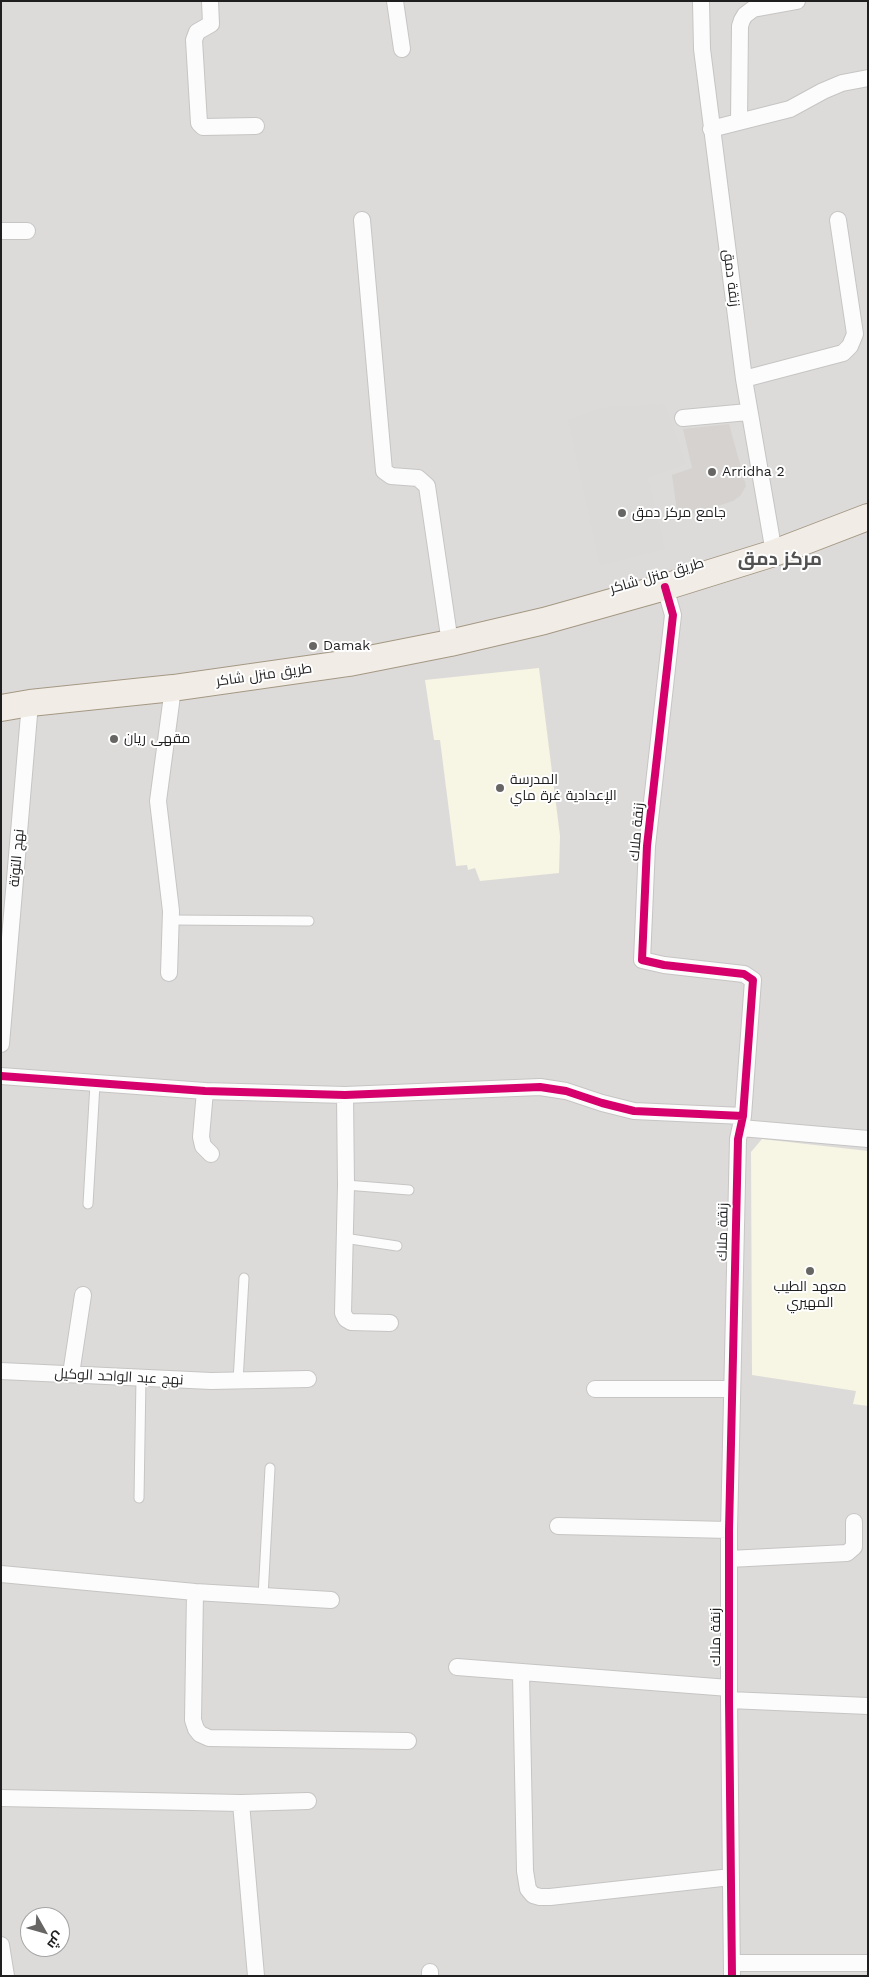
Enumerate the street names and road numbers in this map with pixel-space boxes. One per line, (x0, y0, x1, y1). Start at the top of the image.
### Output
street label: زنقة دمق (719, 248, 743, 308)
street label: طريق منزل شاكر (608, 555, 706, 597)
street label: طريق منزل شاكر (215, 660, 313, 690)
street label: زنقة ملاك (626, 802, 648, 862)
street label: نهج التوتة (6, 828, 28, 888)
street label: زنقة ملاك (714, 1203, 732, 1261)
street label: نهج عبد الواحد الوكيل (54, 1365, 184, 1389)
street label: زنقة ملاك (708, 1608, 724, 1666)

